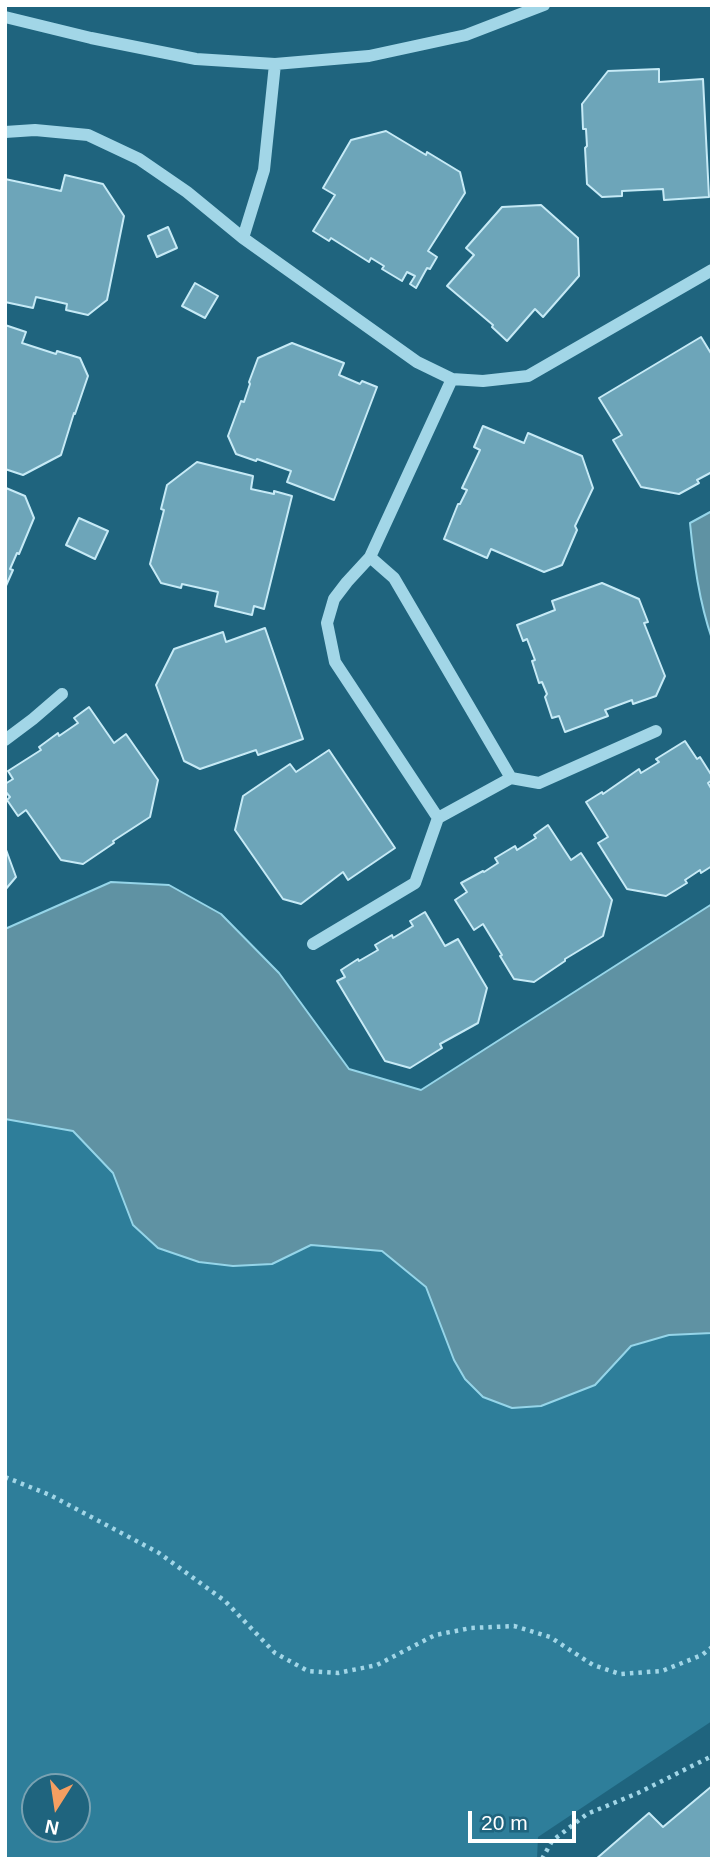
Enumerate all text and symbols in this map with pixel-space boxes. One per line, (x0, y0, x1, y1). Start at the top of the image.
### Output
north arrow (21, 1773, 91, 1843)
scale bar (472, 1798, 580, 1842)
text: 20 m (481, 1811, 528, 1834)
text: N (43, 1815, 61, 1839)

